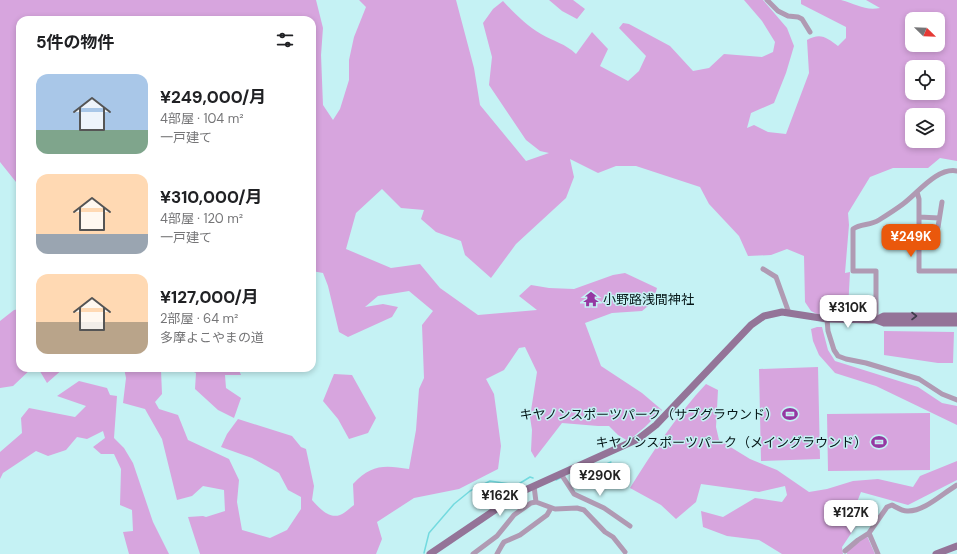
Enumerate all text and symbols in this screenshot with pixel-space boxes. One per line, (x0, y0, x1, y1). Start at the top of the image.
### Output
north arrow (905, 12, 945, 52)
map controls (905, 12, 945, 148)
icon: filters (274, 29, 296, 51)
text: 5件の物件 (36, 31, 115, 53)
button: locate (905, 60, 945, 100)
text: ¥249,000/月 (160, 86, 266, 108)
icon: home (68, 90, 116, 138)
button: layers (905, 108, 945, 148)
text: 4部屋 · 104 m² (160, 110, 244, 127)
text: 一戸建て (160, 129, 212, 146)
text: ¥310,000/月 (160, 186, 263, 208)
icon: home (68, 190, 116, 238)
text: 4部屋 · 120 m² (160, 210, 243, 227)
pin: ¥249K (883, 224, 939, 258)
text: ¥249K (890, 228, 932, 245)
text: 一戸建て (160, 229, 212, 246)
text: ¥127,000/月 (160, 286, 259, 308)
icon: home (68, 290, 116, 338)
temple icon: 小野路浅間神社 (582, 290, 600, 308)
place label: 小野路浅間神社 (603, 291, 694, 308)
pin: ¥310K (820, 295, 876, 329)
text: ¥310K (829, 299, 867, 316)
text: 2部屋 · 64 m² (160, 310, 238, 327)
one-way arrow (911, 312, 917, 320)
text: 多摩よこやまの道 (160, 329, 264, 346)
sports icon: キヤノンスポーツパーク（サブグラウンド） (781, 405, 799, 423)
place label: キヤノンスポーツパーク（サブグラウンド） (520, 406, 778, 423)
sports icon: キヤノンスポーツパーク（メイングラウンド） (870, 433, 888, 451)
place label: キヤノンスポーツパーク（メイングラウンド） (596, 434, 867, 451)
pin: ¥290K (572, 463, 628, 497)
text: ¥290K (579, 467, 621, 484)
pin: ¥162K (472, 483, 528, 517)
text: ¥162K (481, 487, 519, 504)
pin: ¥127K (823, 500, 879, 534)
text: ¥127K (833, 504, 869, 521)

